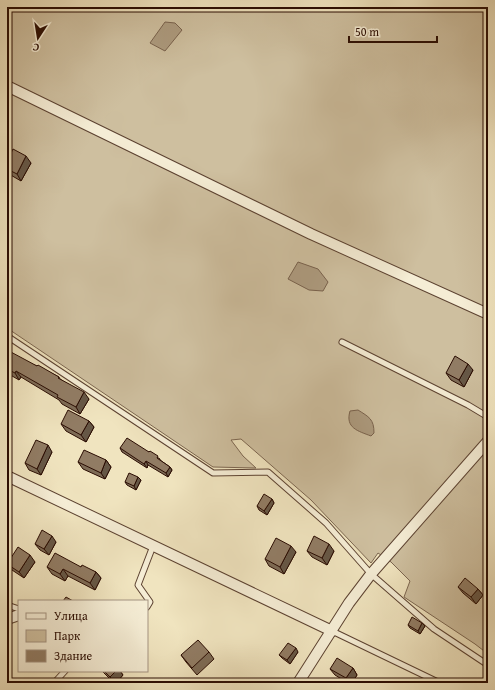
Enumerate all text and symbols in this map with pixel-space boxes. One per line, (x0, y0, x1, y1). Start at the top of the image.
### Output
north arrow (18, 18, 58, 58)
scale bar (349, 18, 437, 44)
text: 50 m (355, 23, 379, 40)
text: С (31, 39, 41, 56)
legend (18, 600, 148, 672)
text: Улица (54, 607, 88, 624)
text: Парк (54, 627, 81, 644)
text: Здание (54, 647, 93, 664)

